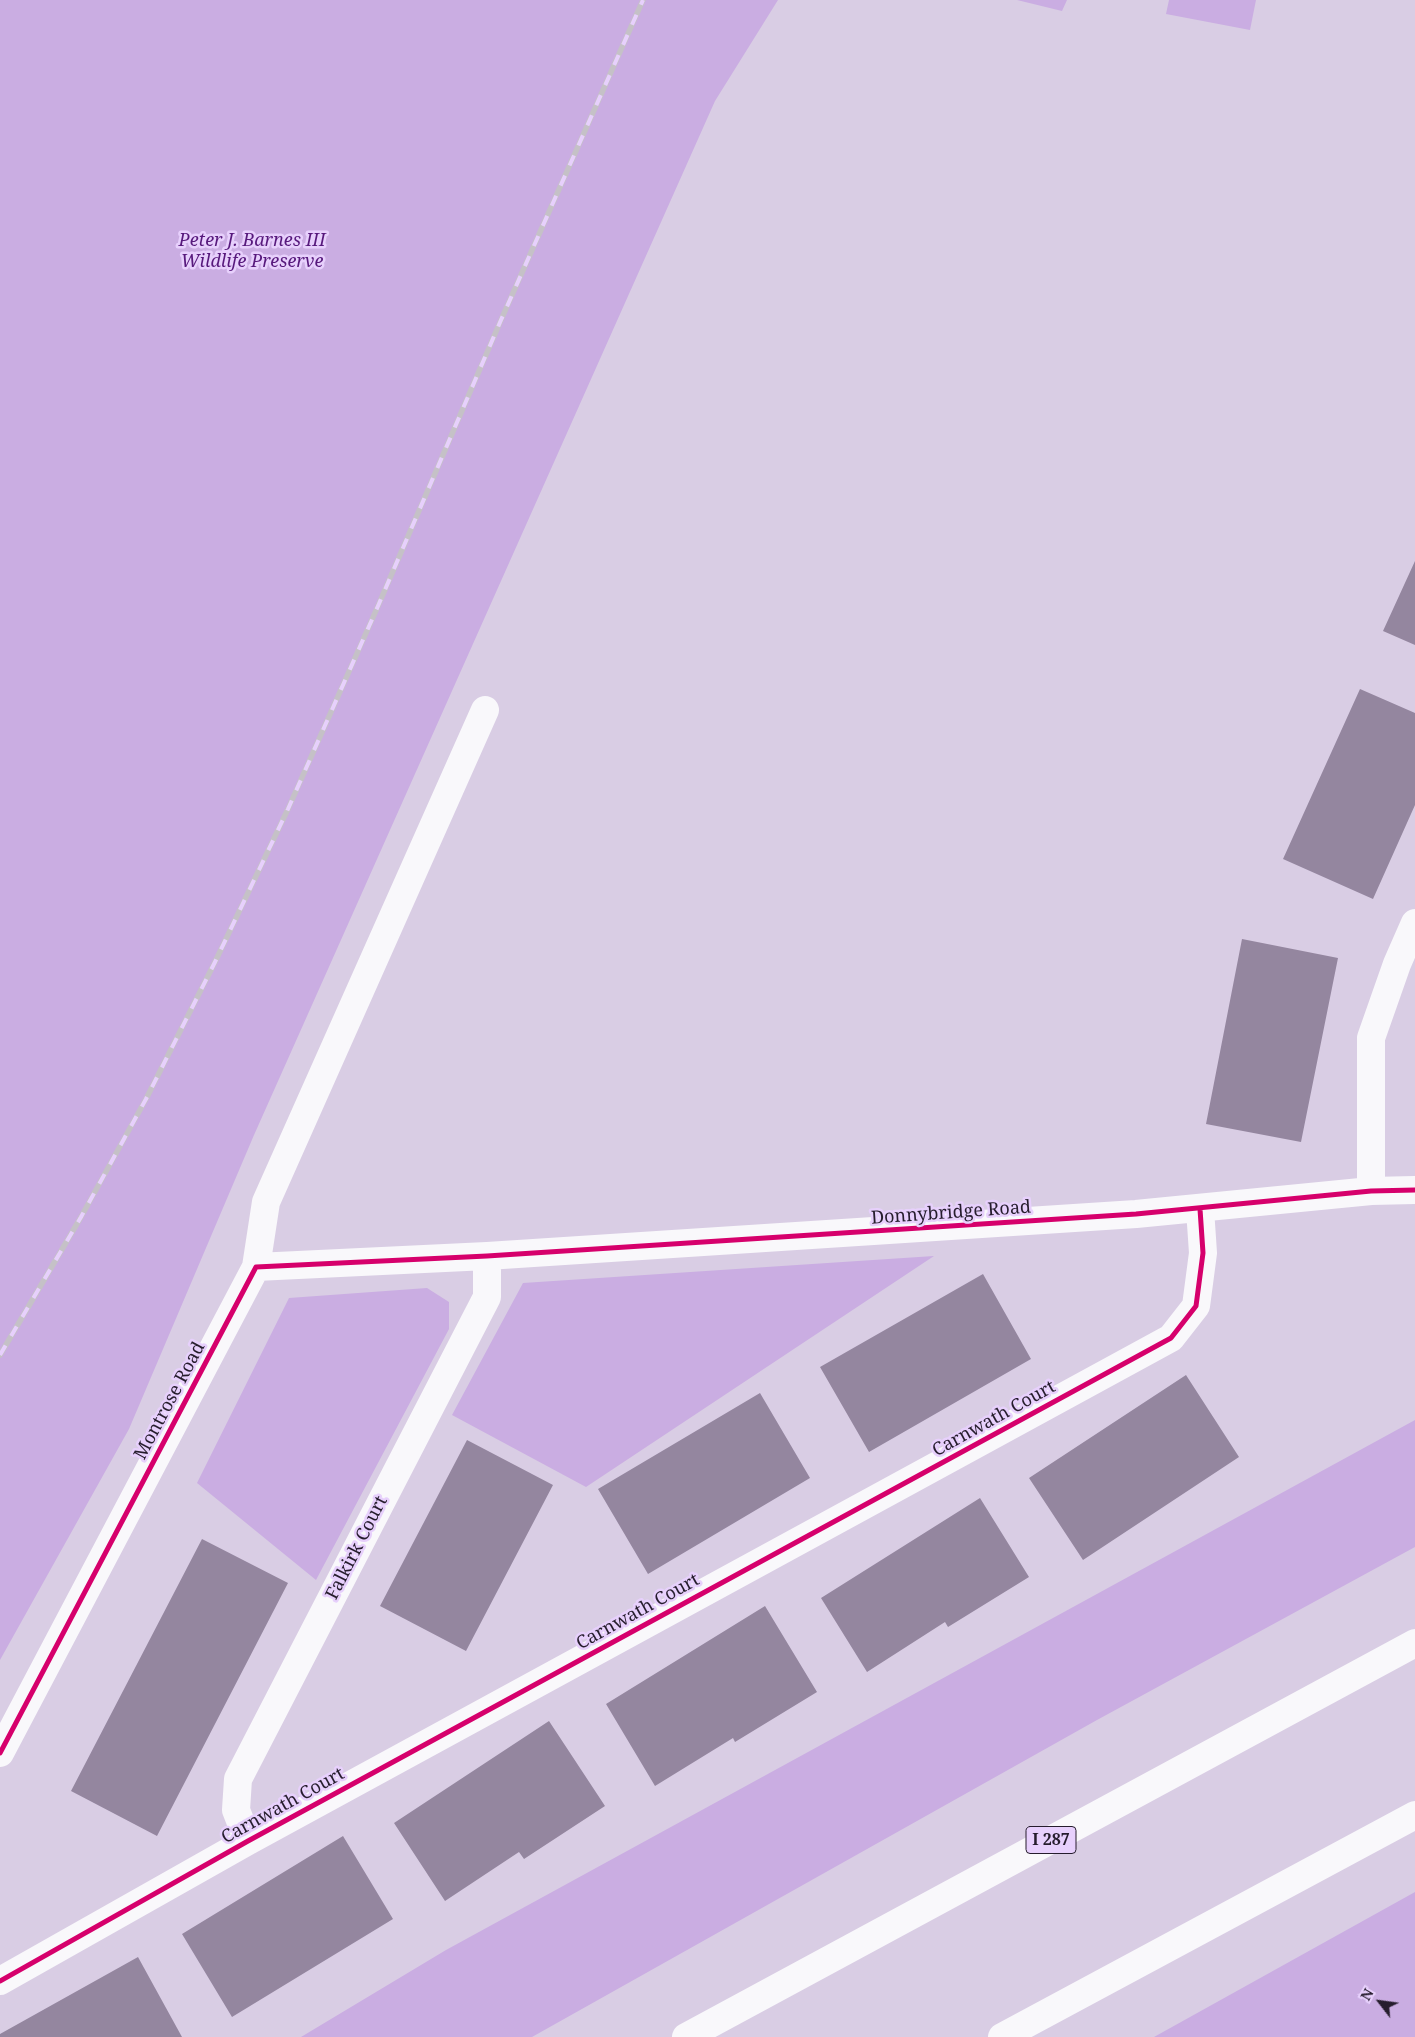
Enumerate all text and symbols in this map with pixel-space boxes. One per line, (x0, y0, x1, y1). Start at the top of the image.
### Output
park label: Peter J. Barnes III Wildlife Preserve (178, 230, 326, 272)
street label: Donnybridge Road (870, 1197, 1032, 1229)
street label: Montrose Road (130, 1339, 210, 1463)
street label: Carnwath Court (929, 1376, 1059, 1462)
street label: Falkirk Court (322, 1493, 392, 1603)
street label: Carnwath Court (573, 1569, 703, 1655)
street label: Carnwath Court (218, 1763, 348, 1849)
road number: I 287 (1026, 1826, 1076, 1854)
north arrow (1355, 1977, 1405, 2027)
text: N (1356, 1985, 1378, 2004)

